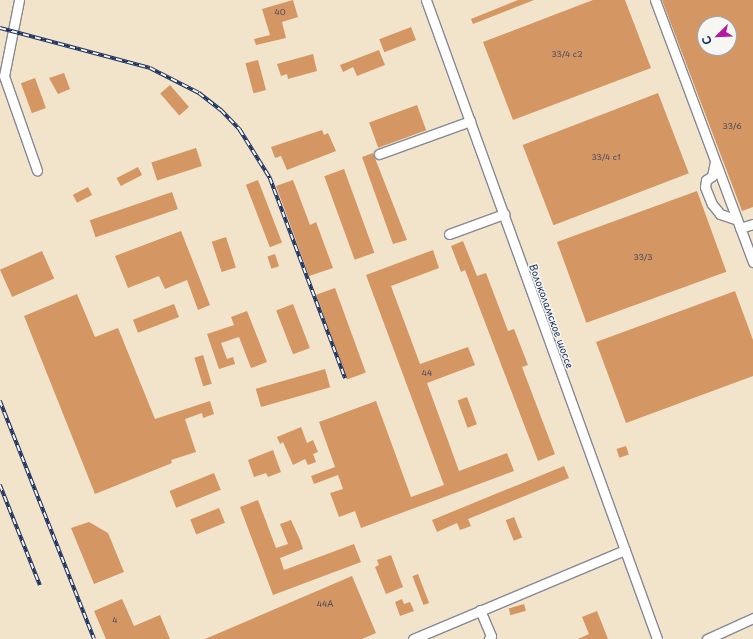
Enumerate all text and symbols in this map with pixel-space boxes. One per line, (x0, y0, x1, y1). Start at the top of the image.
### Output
house number: 40 (274, 8, 286, 18)
north arrow (697, 16, 737, 56)
text: С (697, 33, 716, 48)
house number: 33/4 с2 (551, 50, 583, 60)
house number: 33/6 (722, 122, 742, 132)
house number: 33/4 с1 (591, 153, 621, 163)
house number: 33/3 (633, 253, 653, 263)
street label: Волоколамское шоссе (527, 262, 577, 370)
house number: 44 (422, 369, 432, 379)
house number: 44А (317, 600, 333, 610)
house number: 4 (112, 616, 118, 626)

